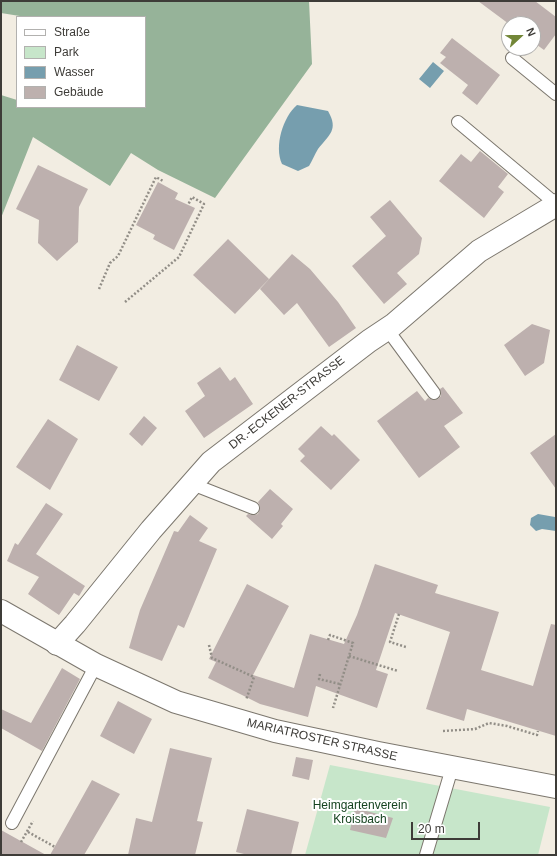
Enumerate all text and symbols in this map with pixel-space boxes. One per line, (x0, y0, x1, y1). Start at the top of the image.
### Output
legend (16, 16, 146, 108)
north arrow (501, 16, 541, 56)
text: Straße (54, 25, 90, 39)
text: N (524, 26, 538, 38)
text: Park (54, 45, 79, 59)
text: Wasser (54, 65, 94, 79)
text: Gebäude (54, 85, 103, 99)
street label: DR.-ECKENER-STRASSE (226, 353, 348, 453)
street label: MARIATROSTER STRASSE (245, 716, 399, 764)
park label: Heimgartenverein Kroisbach (313, 799, 407, 827)
scale bar (413, 814, 482, 840)
text: 20 m (418, 822, 445, 836)

